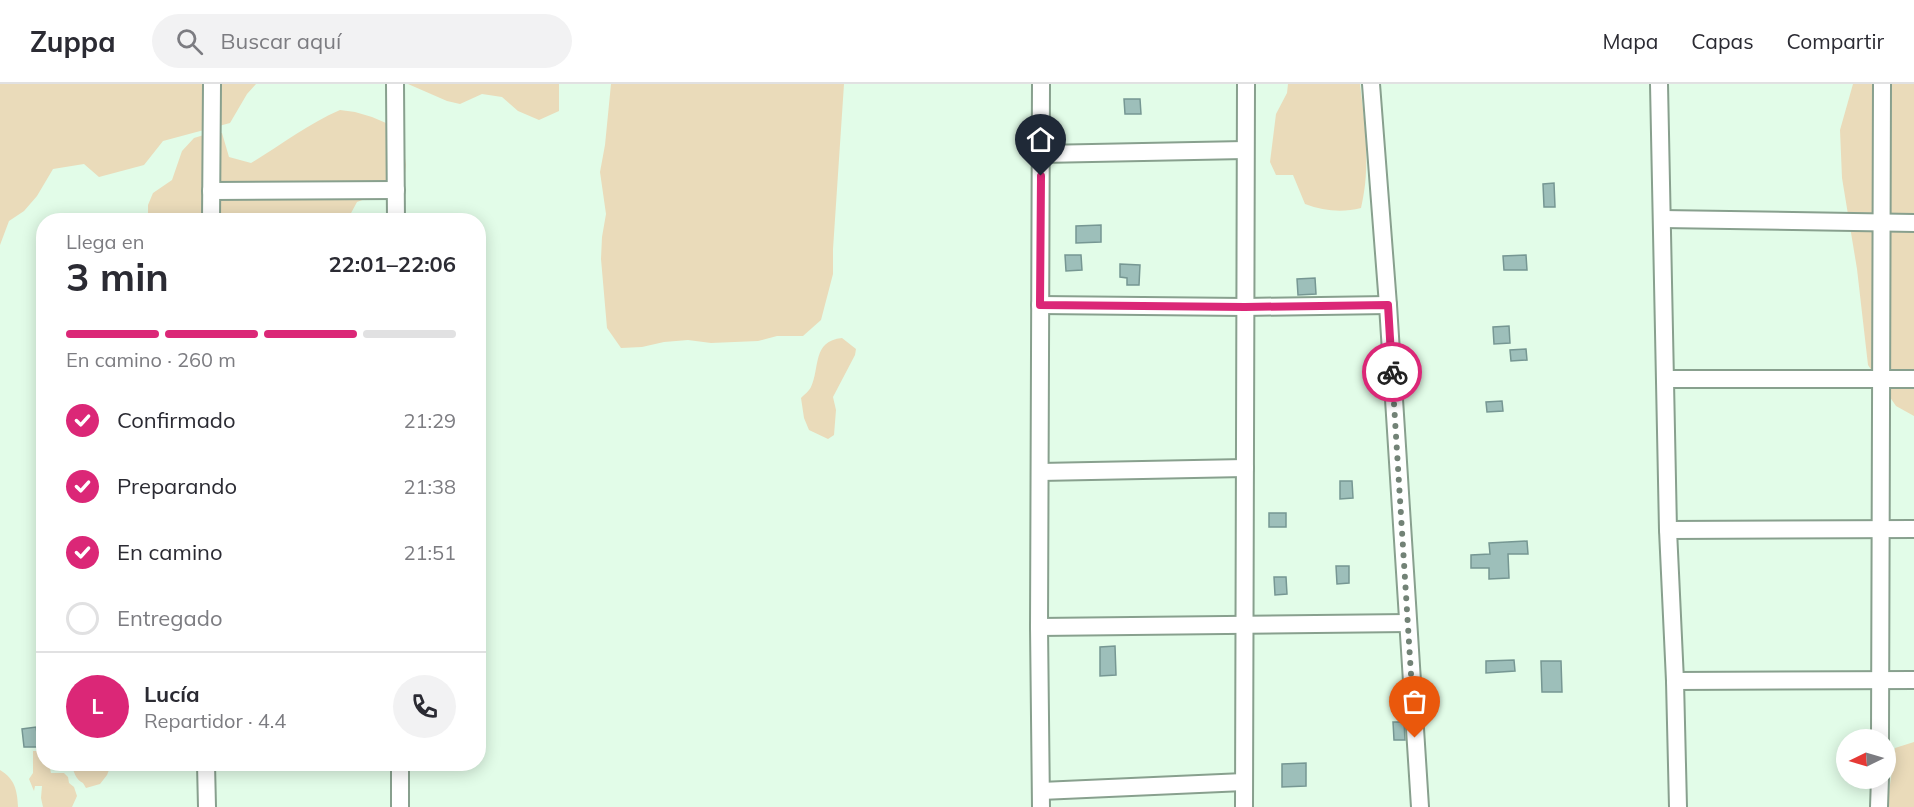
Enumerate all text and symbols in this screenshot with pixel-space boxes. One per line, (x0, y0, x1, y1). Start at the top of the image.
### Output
search box (152, 14, 572, 68)
text: Zuppa (30, 24, 116, 59)
icon: search (173, 25, 206, 58)
text: Buscar aquí (221, 27, 341, 55)
text: Mapa (1603, 28, 1658, 54)
text: Capas (1691, 28, 1754, 54)
text: Compartir (1787, 28, 1884, 54)
pin (1015, 114, 1066, 176)
icon: home (1024, 123, 1057, 156)
text: Llega en (66, 229, 144, 254)
text: 22:01–22:06 (328, 250, 456, 278)
text: 3 min (66, 252, 169, 301)
courier (1362, 342, 1422, 402)
text: En camino · 260 m (66, 347, 236, 372)
icon: bike (1376, 356, 1409, 389)
icon: check (66, 404, 99, 437)
text: Confirmado (117, 406, 236, 434)
text: 21:29 (403, 408, 456, 433)
icon: check (66, 470, 99, 503)
text: Preparando (117, 472, 237, 500)
text: 21:38 (403, 474, 456, 499)
icon: check (66, 536, 99, 569)
text: En camino (117, 538, 223, 566)
text: 21:51 (403, 540, 456, 565)
text: Entregado (117, 604, 223, 632)
button: phone (393, 675, 456, 738)
pin (1389, 676, 1440, 738)
text: Lucía (144, 680, 200, 708)
icon: bag (1398, 685, 1431, 718)
text: L (91, 692, 104, 720)
text: Repartidor · 4.4 (144, 708, 286, 733)
north arrow (1836, 729, 1896, 789)
map controls (1836, 729, 1896, 789)

